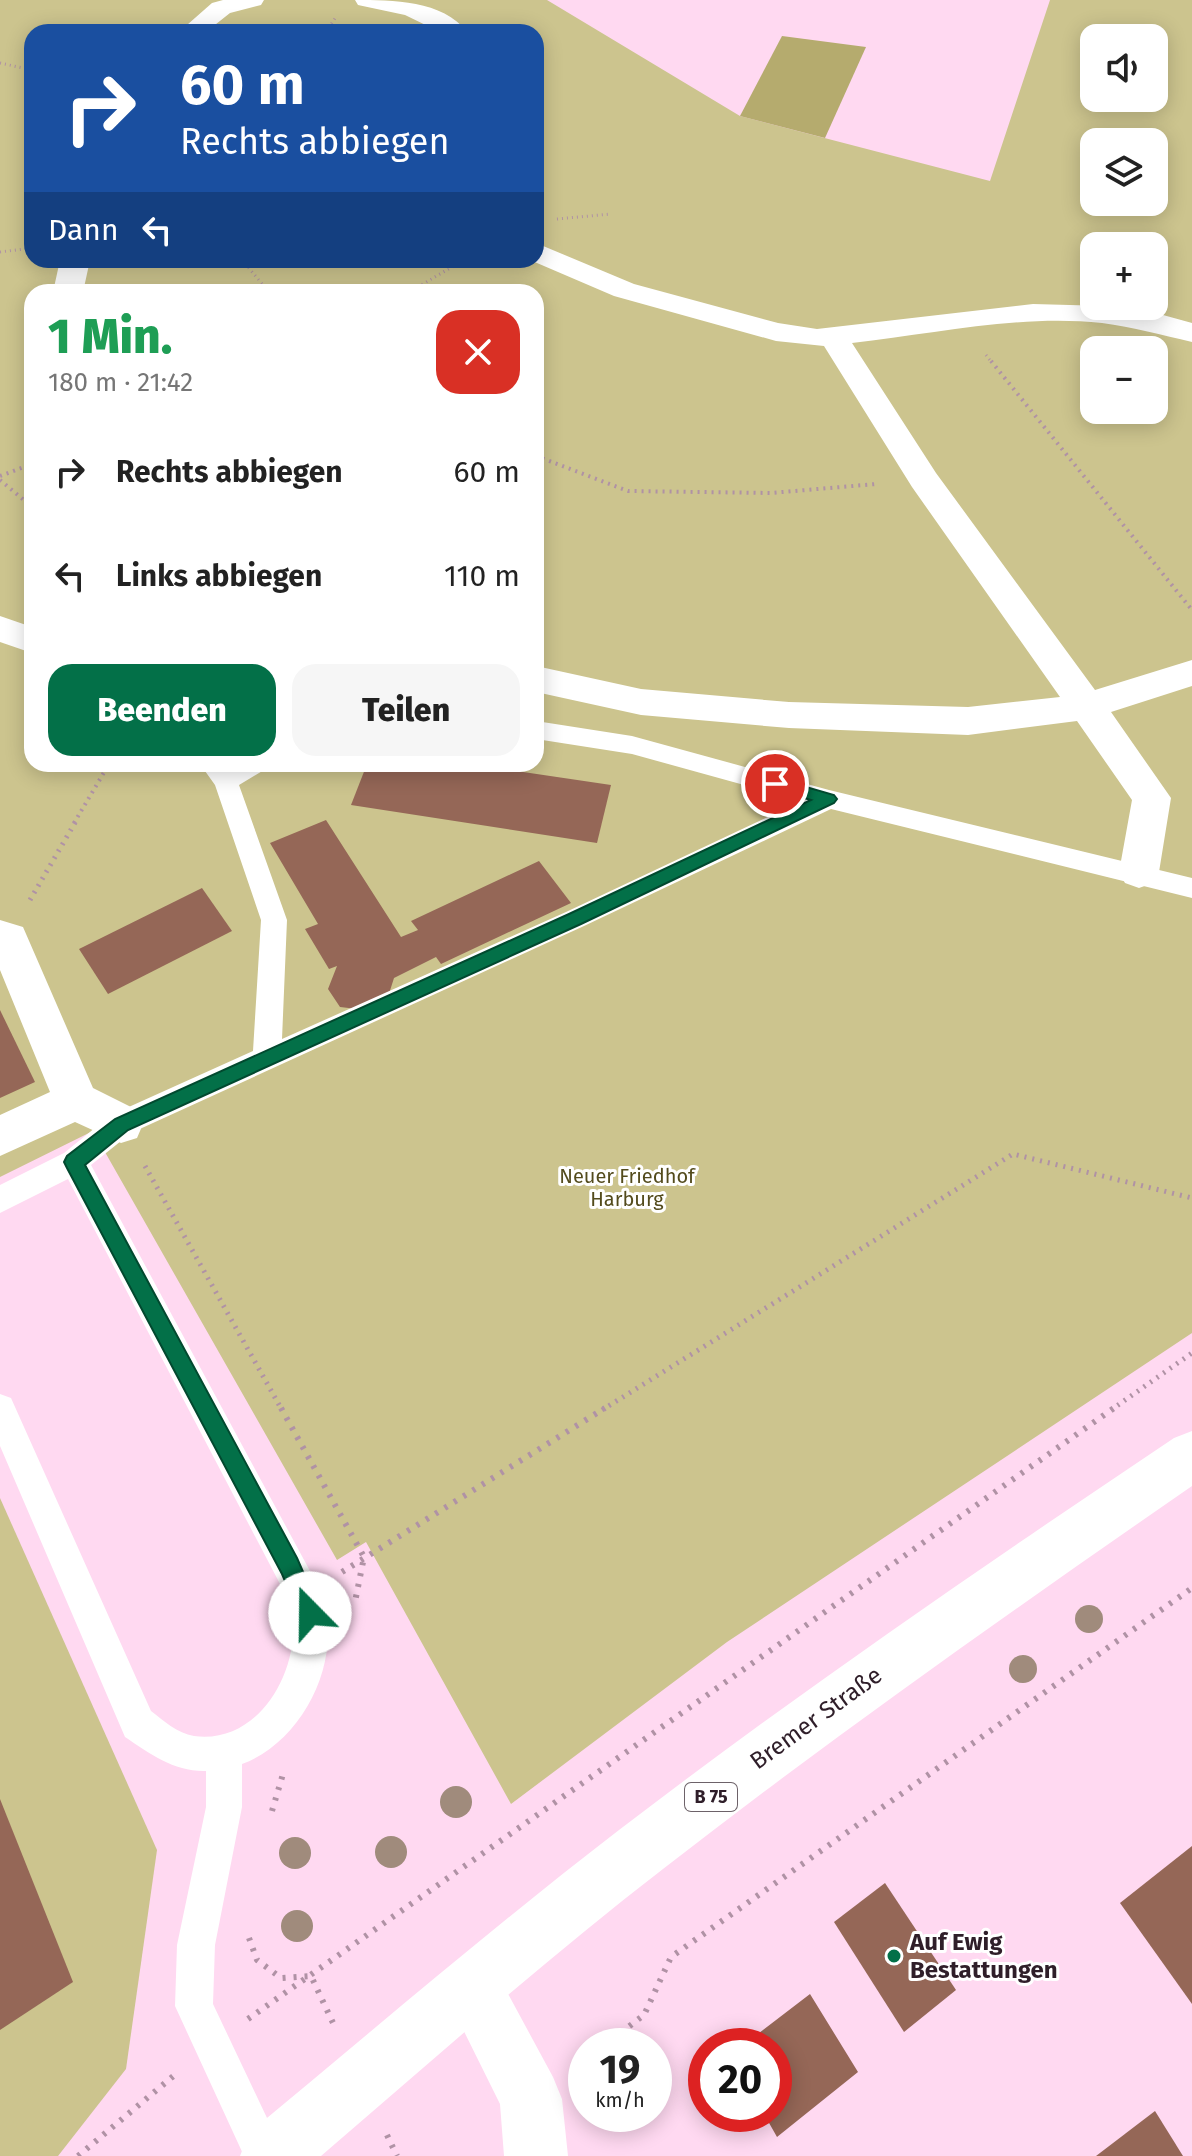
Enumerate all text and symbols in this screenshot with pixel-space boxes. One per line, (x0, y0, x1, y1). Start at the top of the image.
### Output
map controls (1080, 24, 1168, 424)
button: sound (1080, 24, 1168, 112)
text: 60 m (180, 52, 305, 119)
icon: right (48, 56, 152, 160)
text: Rechts abbiegen (180, 120, 450, 164)
button: layers (1080, 128, 1168, 216)
icon: left (135, 208, 179, 252)
text: Dann (48, 212, 119, 248)
button: + (1080, 232, 1168, 320)
text: 1 Min. (48, 308, 172, 366)
button: close (436, 310, 520, 394)
button: − (1080, 336, 1168, 424)
text: 180 m · 21:42 (48, 367, 193, 398)
icon: right (48, 450, 92, 494)
text: Rechts abbiegen (116, 454, 343, 490)
text: 60 m (454, 454, 520, 490)
icon: left (48, 554, 92, 598)
text: Links abbiegen (116, 558, 322, 594)
text: 110 m (444, 558, 520, 594)
button: Beenden (48, 664, 276, 756)
button: Teilen (292, 664, 520, 756)
pin (741, 750, 809, 818)
icon: arrive (753, 762, 797, 806)
park label: Neuer Friedhof Harburg (559, 1164, 696, 1211)
position arrow (268, 1571, 352, 1655)
street label: Bremer Straße (745, 1661, 887, 1775)
road number: B 75 (685, 1783, 737, 1811)
place label: Auf Ewig Bestattungen (909, 1928, 1058, 1984)
marker: Auf Ewig Bestattungen (885, 1947, 903, 1965)
speed limit sign: 20 (688, 2028, 792, 2132)
text: 19 (600, 2046, 640, 2094)
text: km/h (595, 2088, 645, 2112)

